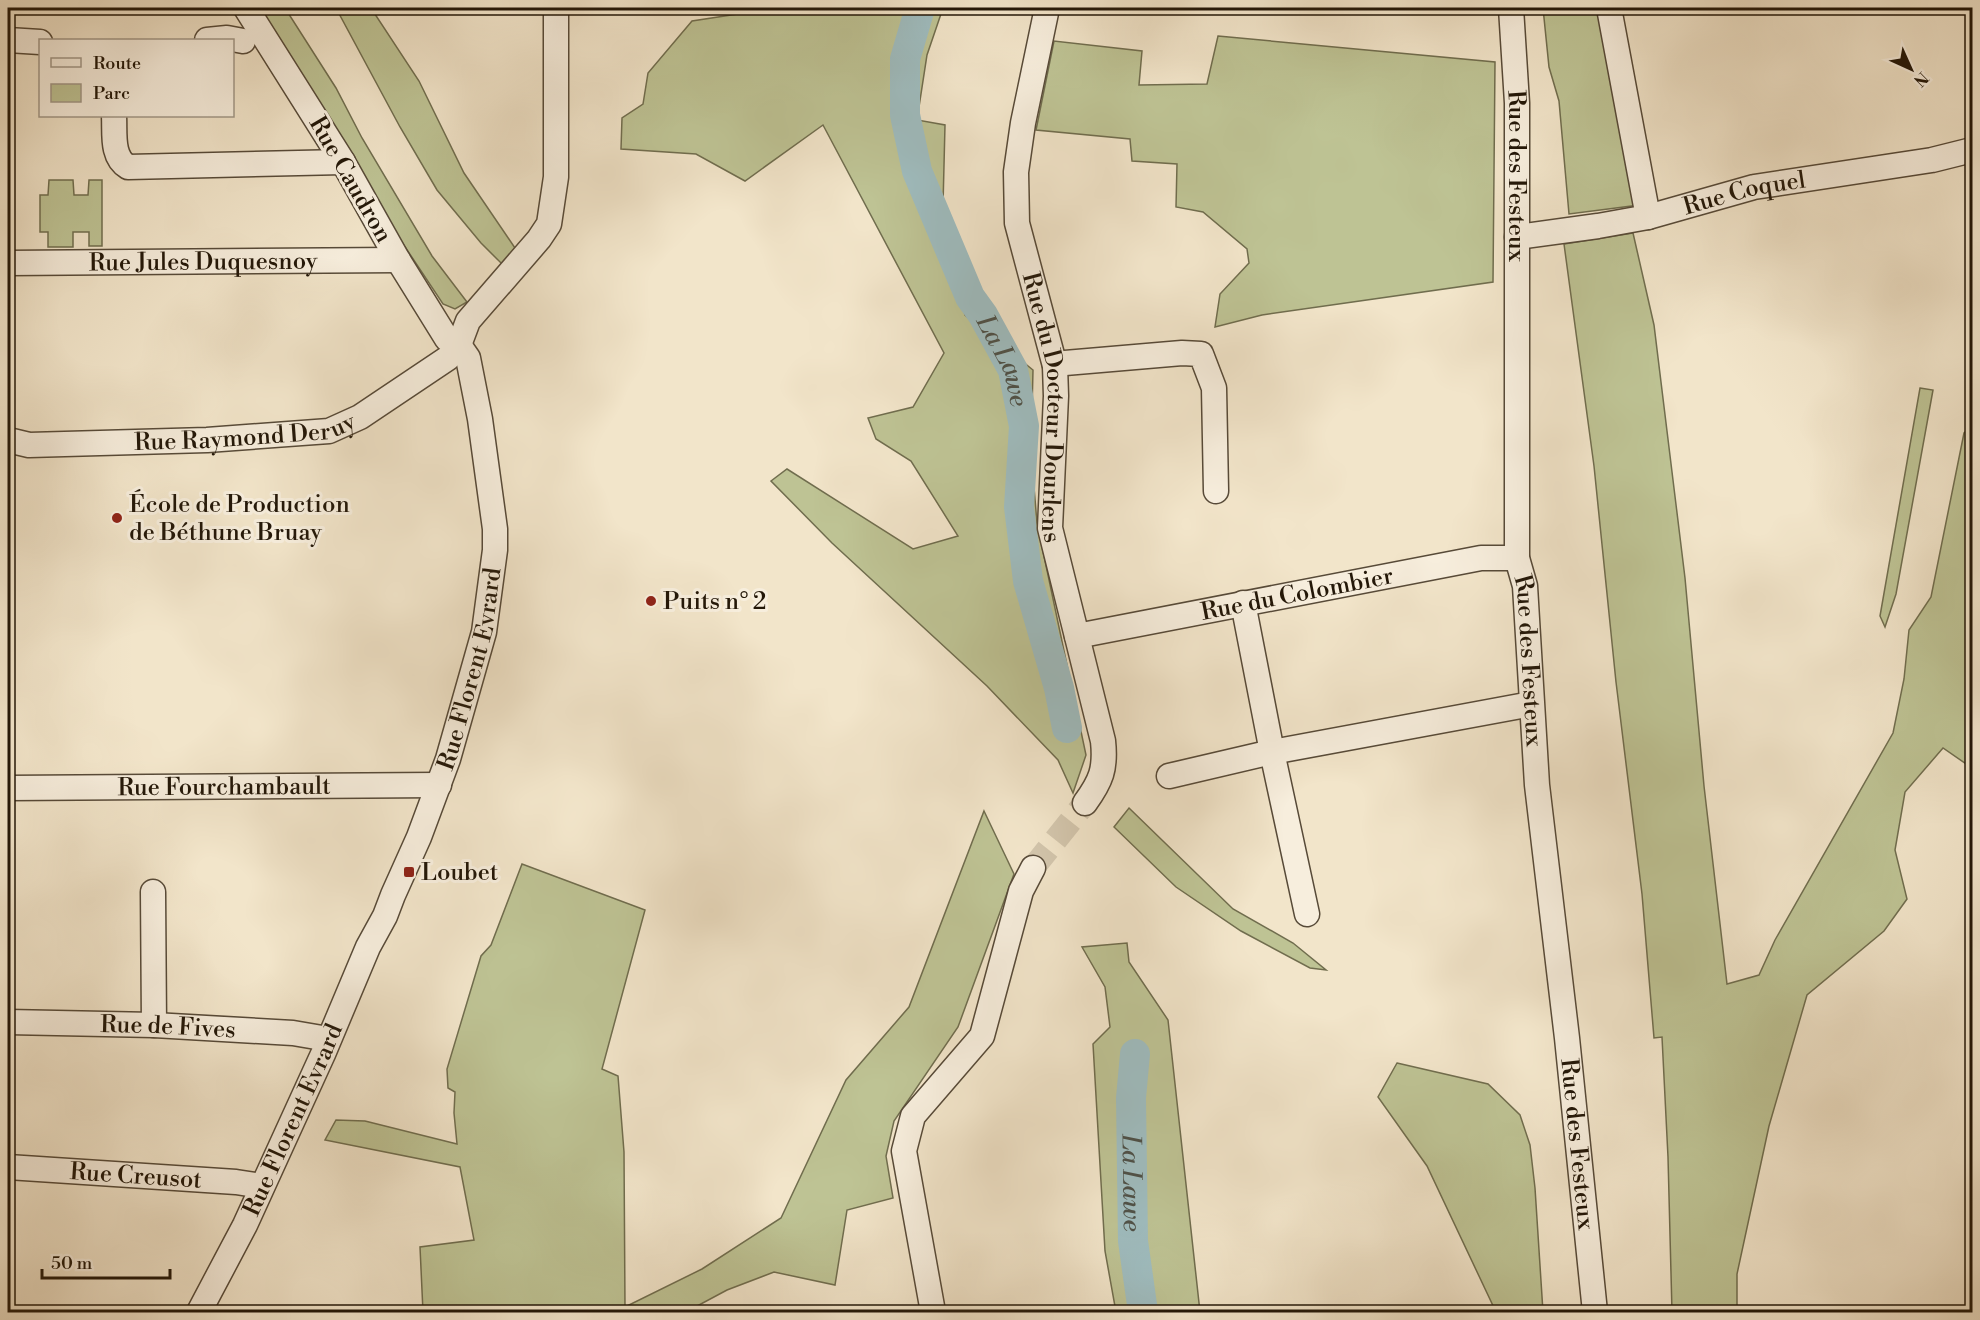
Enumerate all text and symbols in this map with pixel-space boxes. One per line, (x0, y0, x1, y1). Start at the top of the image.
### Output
legend (39, 39, 234, 117)
north arrow (1881, 39, 1941, 99)
text: Route (93, 52, 141, 75)
text: N (1909, 67, 1932, 91)
text: Parc (93, 82, 130, 105)
street label: Rue des Festeux (1500, 89, 1531, 263)
street label: Rue Caudron (302, 111, 398, 248)
street label: Rue Coquel (1680, 165, 1808, 222)
street label: Rue Jules Duquesnoy (89, 247, 318, 278)
street label: Rue du Docteur Dourlens (1015, 269, 1070, 546)
water label: La Lawe (969, 309, 1035, 409)
street label: Rue Raymond Deruy (134, 407, 361, 458)
place label: École de Production de Béthune Bruay (129, 489, 350, 548)
marker: École de Production de Béthune Bruay (110, 511, 124, 525)
street label: Rue du Colombier (1198, 561, 1396, 628)
street label: Rue Florent Evrard (431, 565, 509, 775)
street label: Rue des Festeux (1507, 571, 1549, 748)
place label: Puits n° 2 (663, 587, 767, 617)
marker: Puits n° 2 (644, 594, 658, 608)
street label: Rue Fourchambault (117, 772, 331, 803)
place label: Loubet (421, 858, 499, 888)
marker: Loubet (402, 865, 416, 879)
street label: Rue de Fives (100, 1010, 237, 1046)
street label: Rue Florent Evrard (237, 1019, 350, 1221)
street label: Rue des Festeux (1553, 1057, 1601, 1232)
water label: La Lawe (1114, 1133, 1148, 1232)
street label: Rue Creusot (69, 1157, 203, 1196)
scale bar (42, 1242, 170, 1280)
text: 50 m (51, 1252, 93, 1275)

